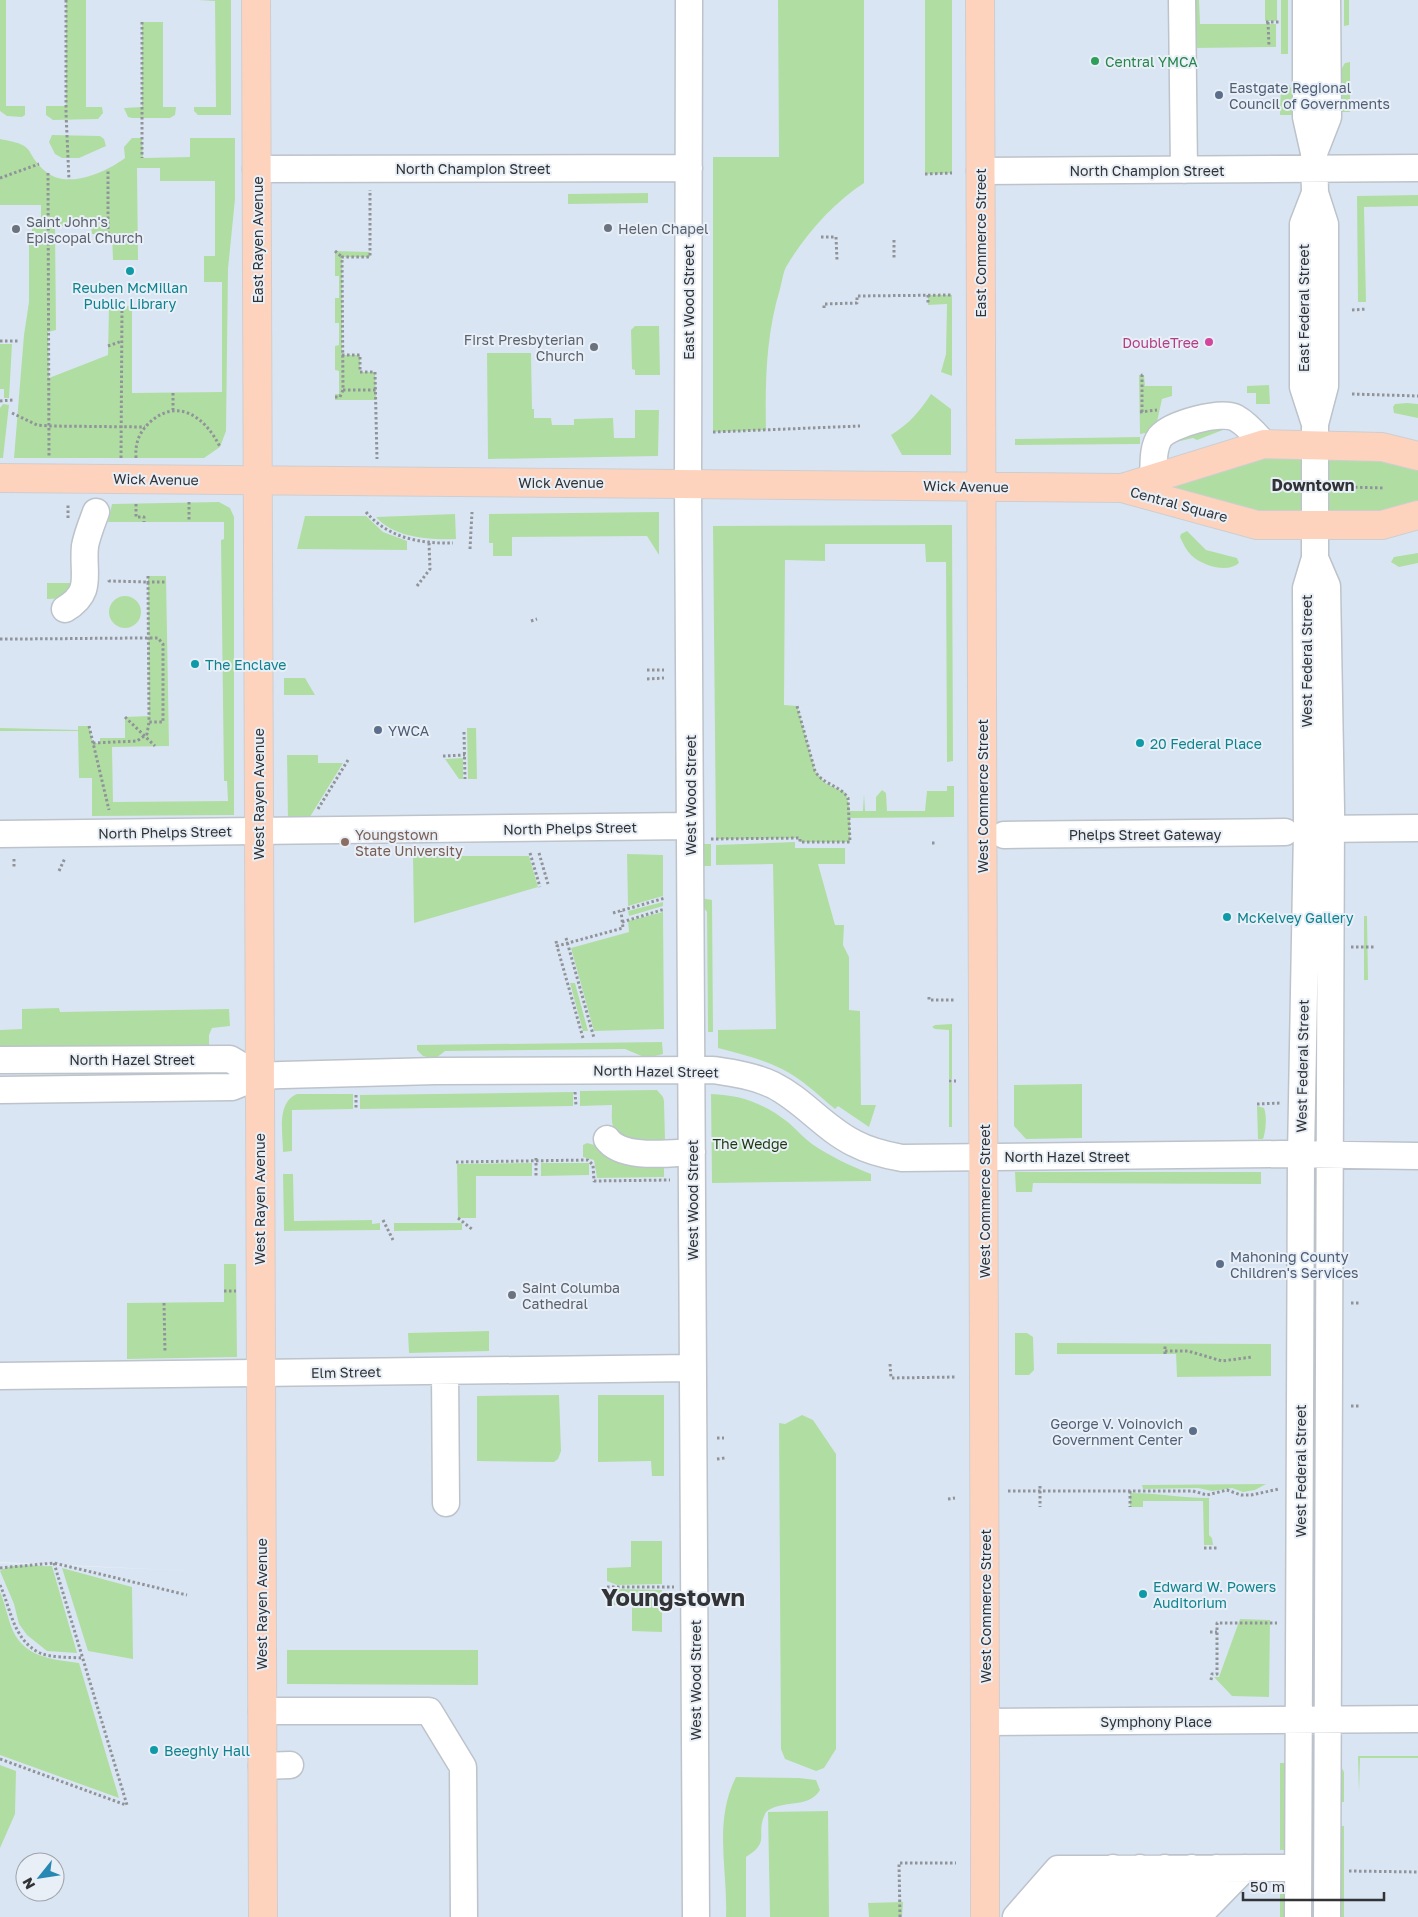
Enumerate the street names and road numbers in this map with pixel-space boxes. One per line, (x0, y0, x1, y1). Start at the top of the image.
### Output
street label: North Champion Street (395, 160, 551, 177)
street label: North Champion Street (1069, 162, 1225, 179)
street label: East Commerce Street (972, 168, 989, 318)
street label: East Rayen Avenue (249, 176, 266, 304)
street label: East Wood Street (680, 244, 697, 360)
street label: East Federal Street (1295, 244, 1312, 372)
street label: Wick Avenue (113, 470, 199, 488)
street label: Wick Avenue (518, 474, 604, 491)
street label: Wick Avenue (923, 477, 1009, 495)
street label: Central Square (1128, 483, 1230, 525)
street label: West Federal Street (1298, 594, 1315, 728)
street label: West Commerce Street (974, 719, 991, 873)
street label: West Rayen Avenue (250, 728, 267, 860)
street label: West Wood Street (682, 735, 699, 855)
street label: North Phelps Street (503, 818, 637, 838)
street label: North Phelps Street (98, 822, 232, 842)
street label: Phelps Street Gateway (1069, 826, 1221, 843)
street label: West Federal Street (1292, 999, 1312, 1133)
street label: North Hazel Street (69, 1051, 195, 1068)
street label: North Hazel Street (593, 1061, 719, 1081)
street label: West Commerce Street (976, 1124, 993, 1278)
street label: West Rayen Avenue (251, 1133, 268, 1265)
street label: West Wood Street (684, 1140, 701, 1260)
street label: North Hazel Street (1004, 1148, 1130, 1165)
street label: Elm Street (311, 1363, 381, 1381)
street label: West Federal Street (1292, 1404, 1309, 1538)
street label: West Commerce Street (977, 1529, 994, 1683)
street label: West Rayen Avenue (253, 1538, 270, 1670)
street label: West Wood Street (687, 1620, 704, 1740)
street label: Symphony Place (1100, 1713, 1212, 1730)

